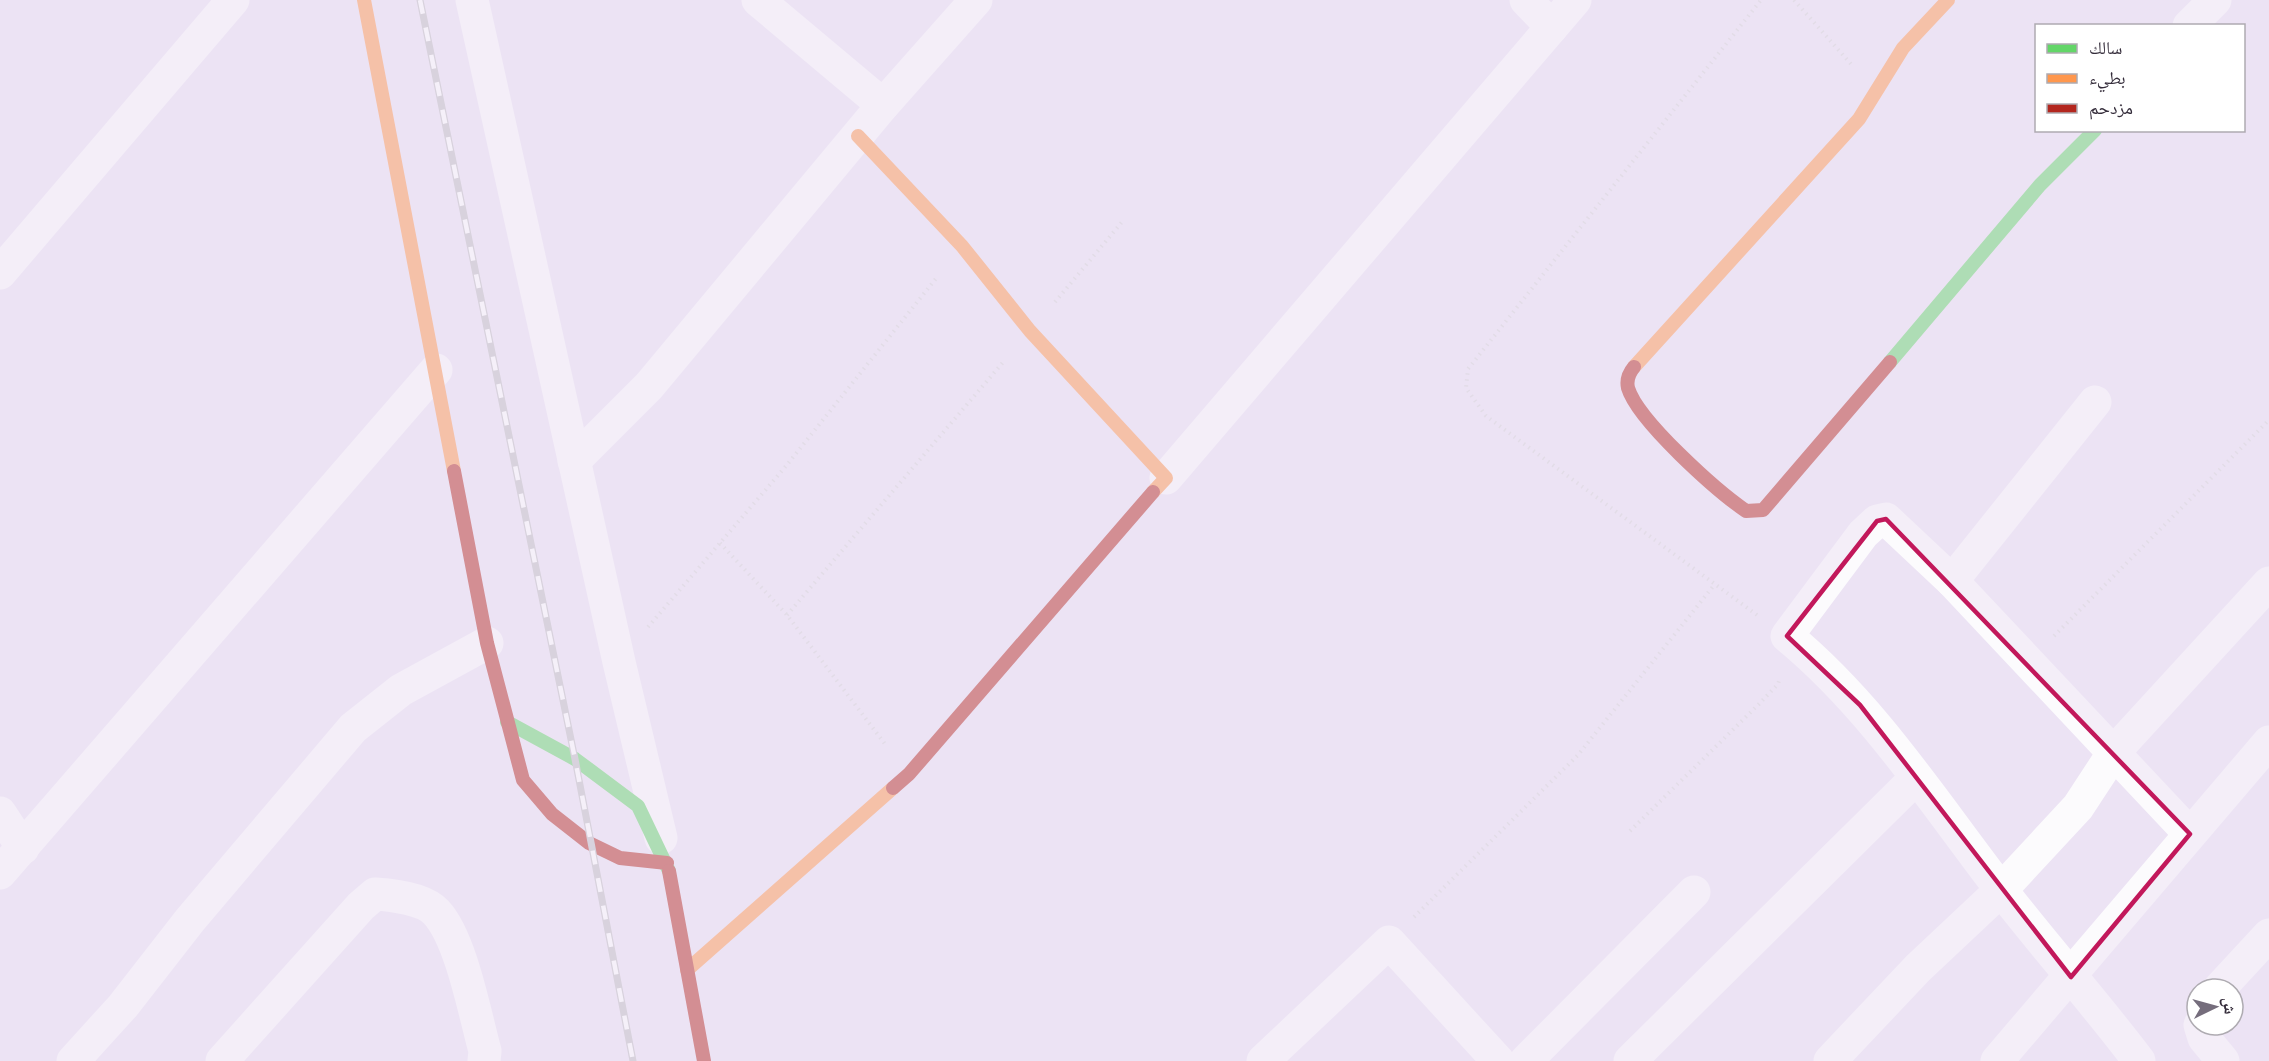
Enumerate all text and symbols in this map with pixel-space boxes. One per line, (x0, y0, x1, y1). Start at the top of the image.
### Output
legend (2035, 24, 2245, 132)
text: سالك (2089, 37, 2122, 58)
text: بطيء (2089, 67, 2126, 93)
text: مزدحم (2089, 97, 2133, 120)
north arrow (2185, 977, 2245, 1037)
text: ش (2219, 996, 2240, 1015)

